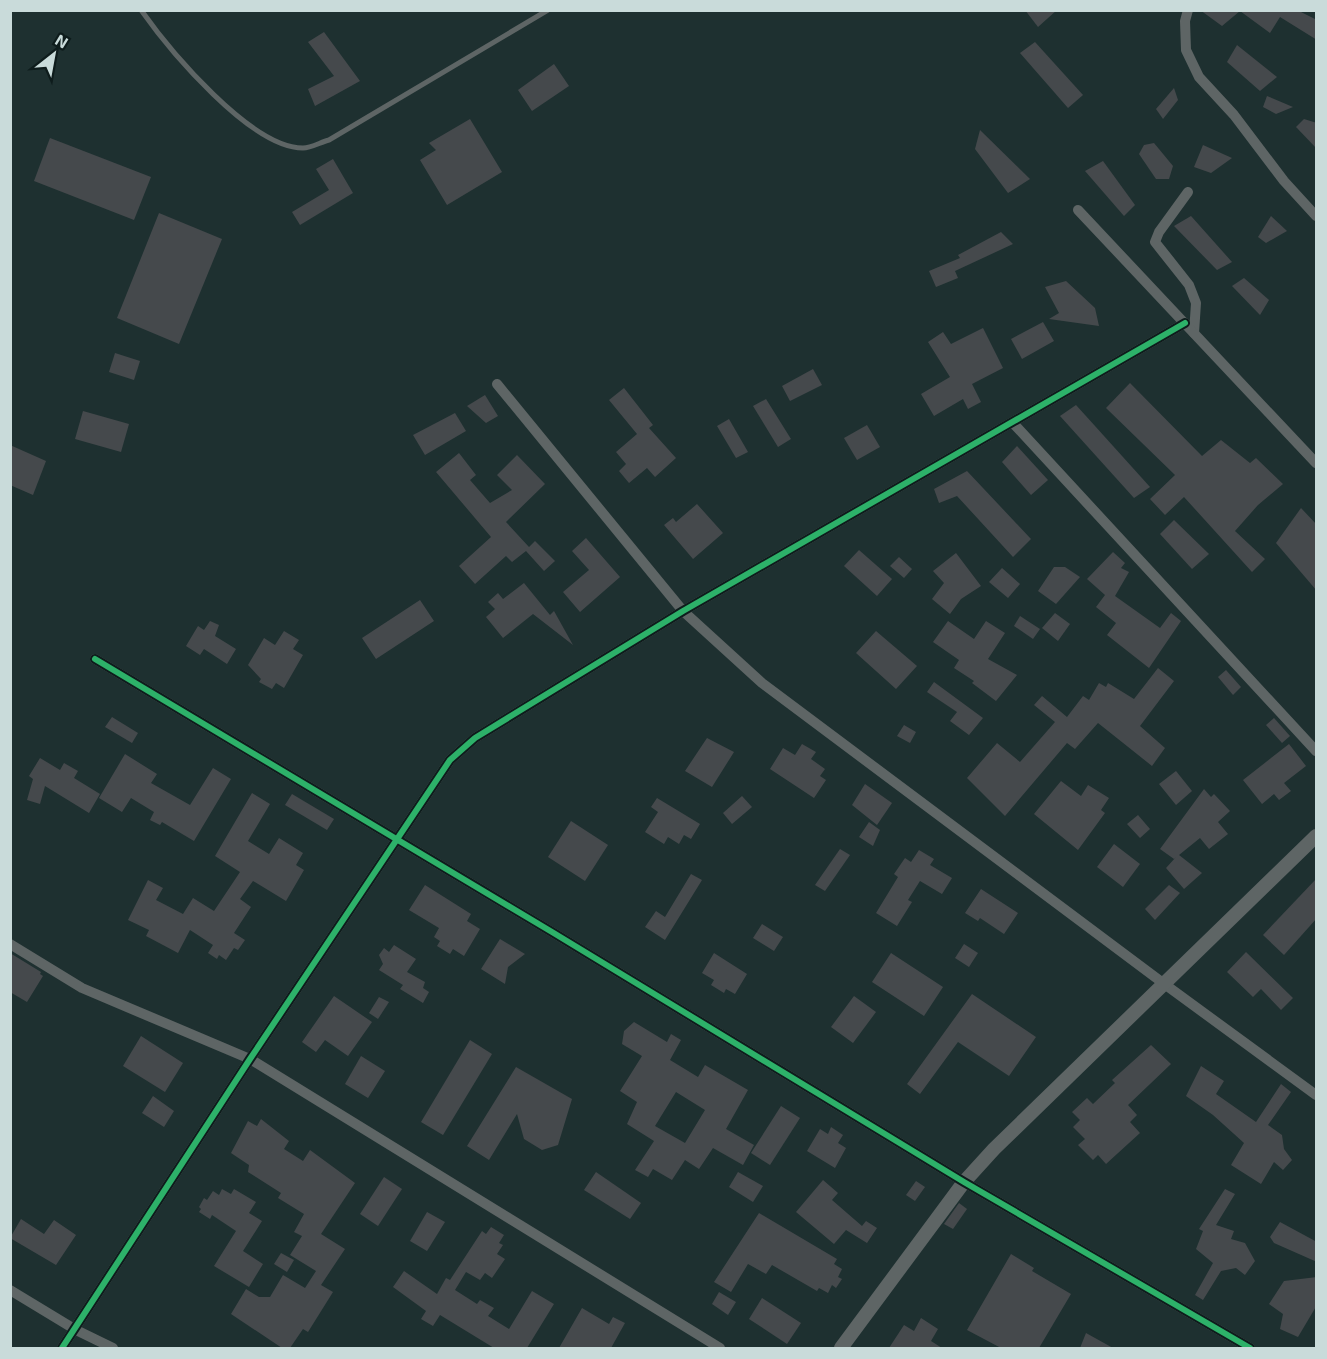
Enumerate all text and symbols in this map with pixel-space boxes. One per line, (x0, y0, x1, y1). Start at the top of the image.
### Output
north arrow (24, 24, 84, 84)
text: N (52, 30, 72, 52)

